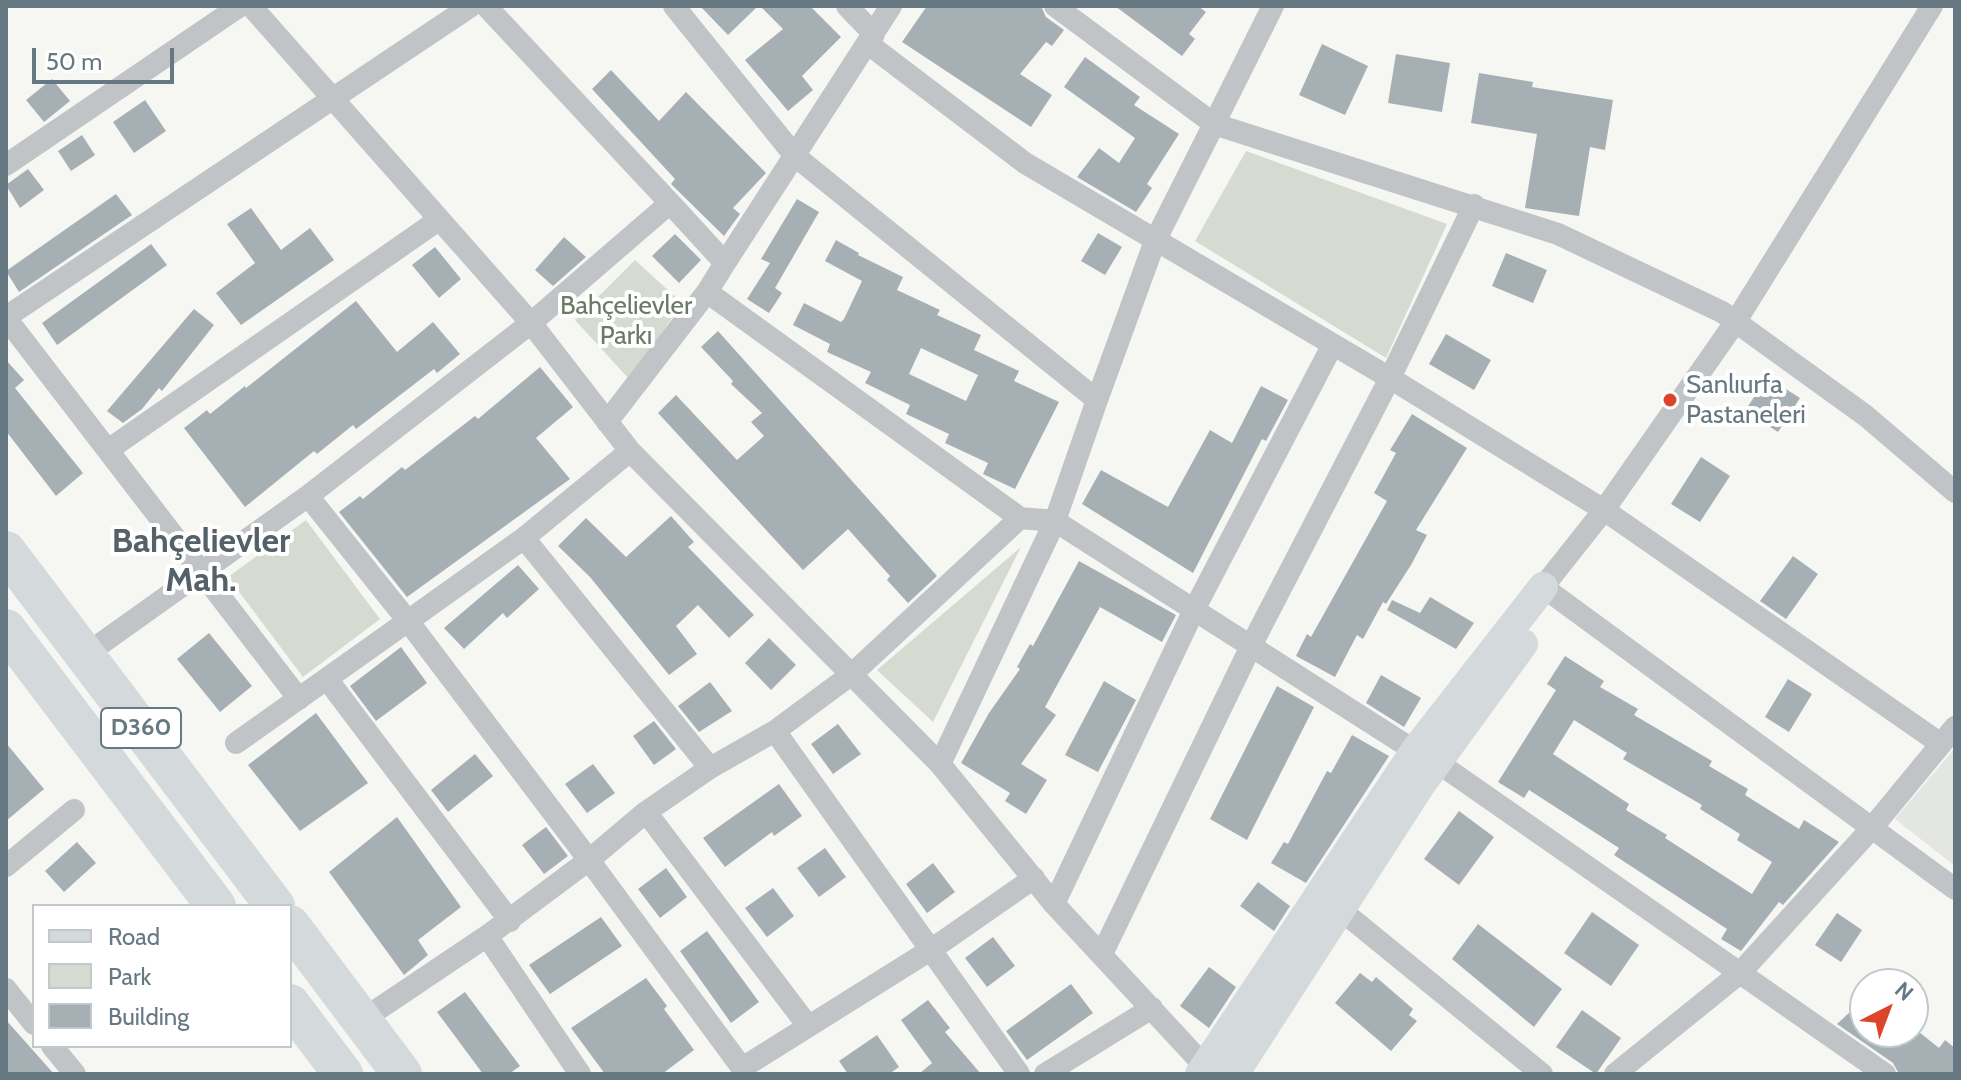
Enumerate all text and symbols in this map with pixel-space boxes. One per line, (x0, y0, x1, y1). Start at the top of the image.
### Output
scale bar (36, 32, 178, 82)
text: 50 m (46, 47, 102, 76)
park label: Bahçelievler Parkı (560, 290, 692, 352)
place label: Sanlıurfa Pastaneleri (1686, 369, 1806, 430)
marker: Sanlıurfa Pastaneleri (1661, 391, 1679, 409)
district label: Bahçelievler Mah. (112, 522, 290, 602)
road number: D360 (101, 708, 181, 748)
legend (32, 904, 292, 1048)
text: Road (108, 922, 160, 951)
text: Park (108, 962, 151, 991)
north arrow (1849, 968, 1929, 1048)
text: N (1889, 976, 1919, 1007)
text: Building (108, 1002, 189, 1031)

